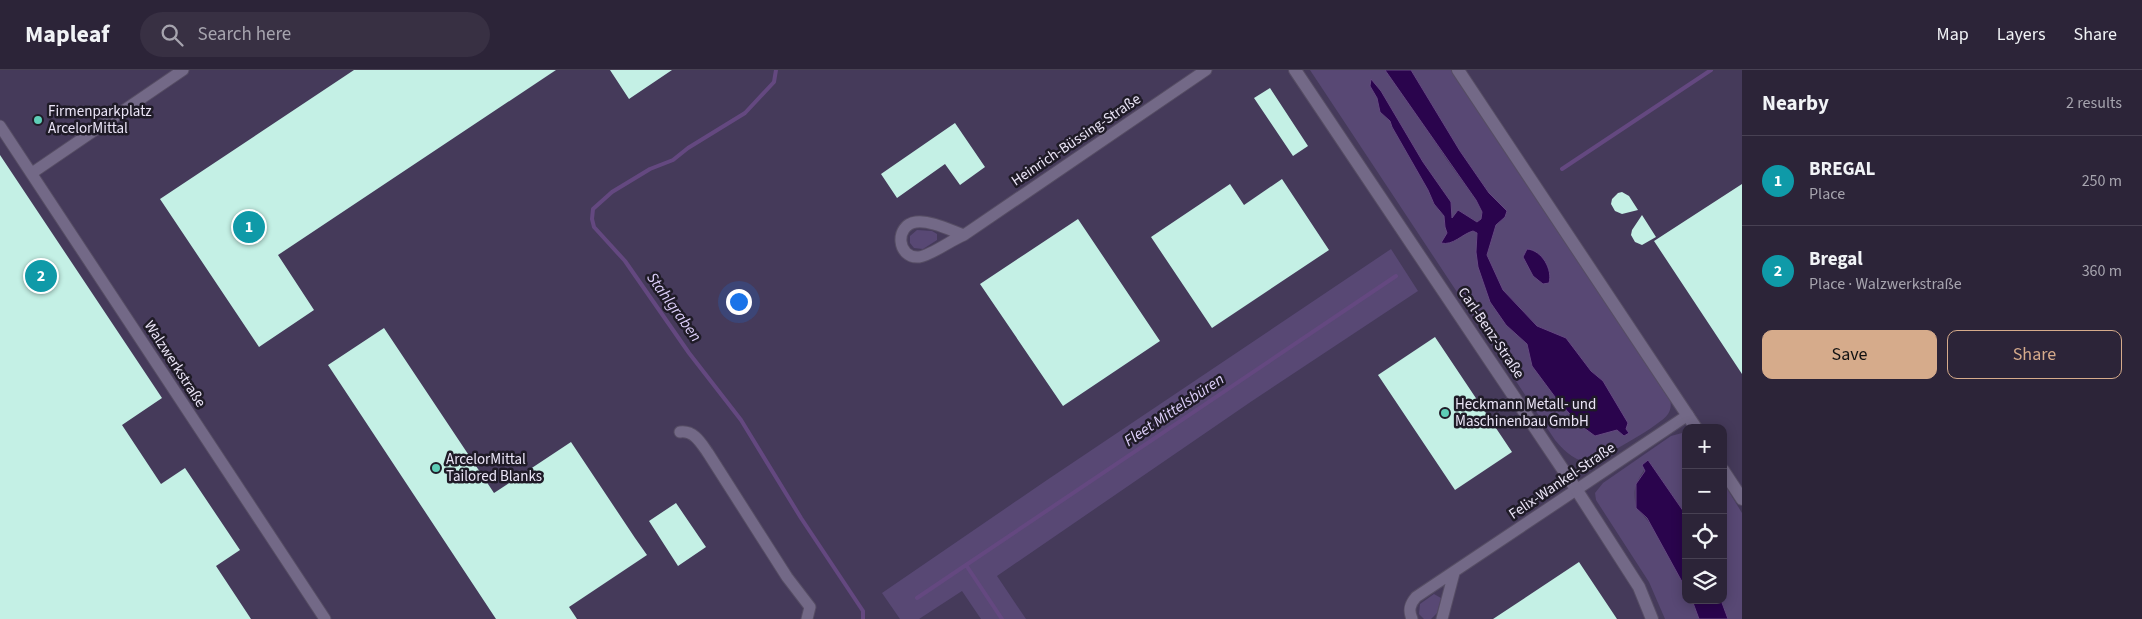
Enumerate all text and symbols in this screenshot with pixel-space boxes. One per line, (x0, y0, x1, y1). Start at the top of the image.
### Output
search box (140, 12, 490, 57)
text: Mapleaf (25, 17, 110, 52)
icon: search (158, 21, 186, 49)
text: Search here (198, 21, 291, 48)
text: Map (1937, 22, 1969, 47)
text: Layers (1997, 22, 2046, 47)
text: Share (2074, 22, 2117, 47)
text: Nearby (1762, 88, 1829, 118)
street label: Heinrich-Büssing-Straße (1007, 89, 1145, 191)
text: 2 results (2066, 92, 2122, 114)
place label: Firmenparkplatz ArcelorMittal (48, 101, 152, 139)
marker: Firmenparkplatz ArcelorMittal (32, 114, 44, 126)
text: BREGAL (1809, 156, 1875, 183)
text: 1 (1774, 170, 1782, 192)
text: 250 m (2082, 170, 2122, 192)
text: Place (1809, 183, 1845, 205)
pin: 1 (233, 208, 265, 246)
text: Bregal (1809, 246, 1863, 273)
pin: 2 (25, 257, 57, 295)
text: 2 (1774, 260, 1782, 282)
text: 360 m (2082, 260, 2122, 282)
water label: Stahlgraben (641, 268, 707, 346)
text: Place · Walzwerkstraße (1809, 273, 1962, 295)
street label: Carl-Benz-Straße (1453, 283, 1529, 383)
your location (726, 289, 752, 315)
street label: Walzwerkstraße (139, 316, 211, 412)
button: Save (1762, 330, 1937, 379)
button: Share (1947, 330, 2122, 379)
water label: Fleet Mittelsbüren (1119, 368, 1229, 452)
place label: Heckmann Metall- und Maschinenbau GmbH (1455, 394, 1596, 432)
marker: Heckmann Metall- und Maschinenbau GmbH (1439, 407, 1451, 419)
map controls (1682, 424, 1727, 604)
button: + (1682, 424, 1727, 469)
street label: Felix-Wankel-Straße (1505, 437, 1619, 525)
place label: ArcelorMittal Tailored Blanks (446, 449, 542, 487)
marker: ArcelorMittal Tailored Blanks (430, 462, 442, 474)
button: − (1682, 469, 1727, 514)
button: locate (1682, 514, 1727, 559)
button: layers (1682, 559, 1727, 604)

